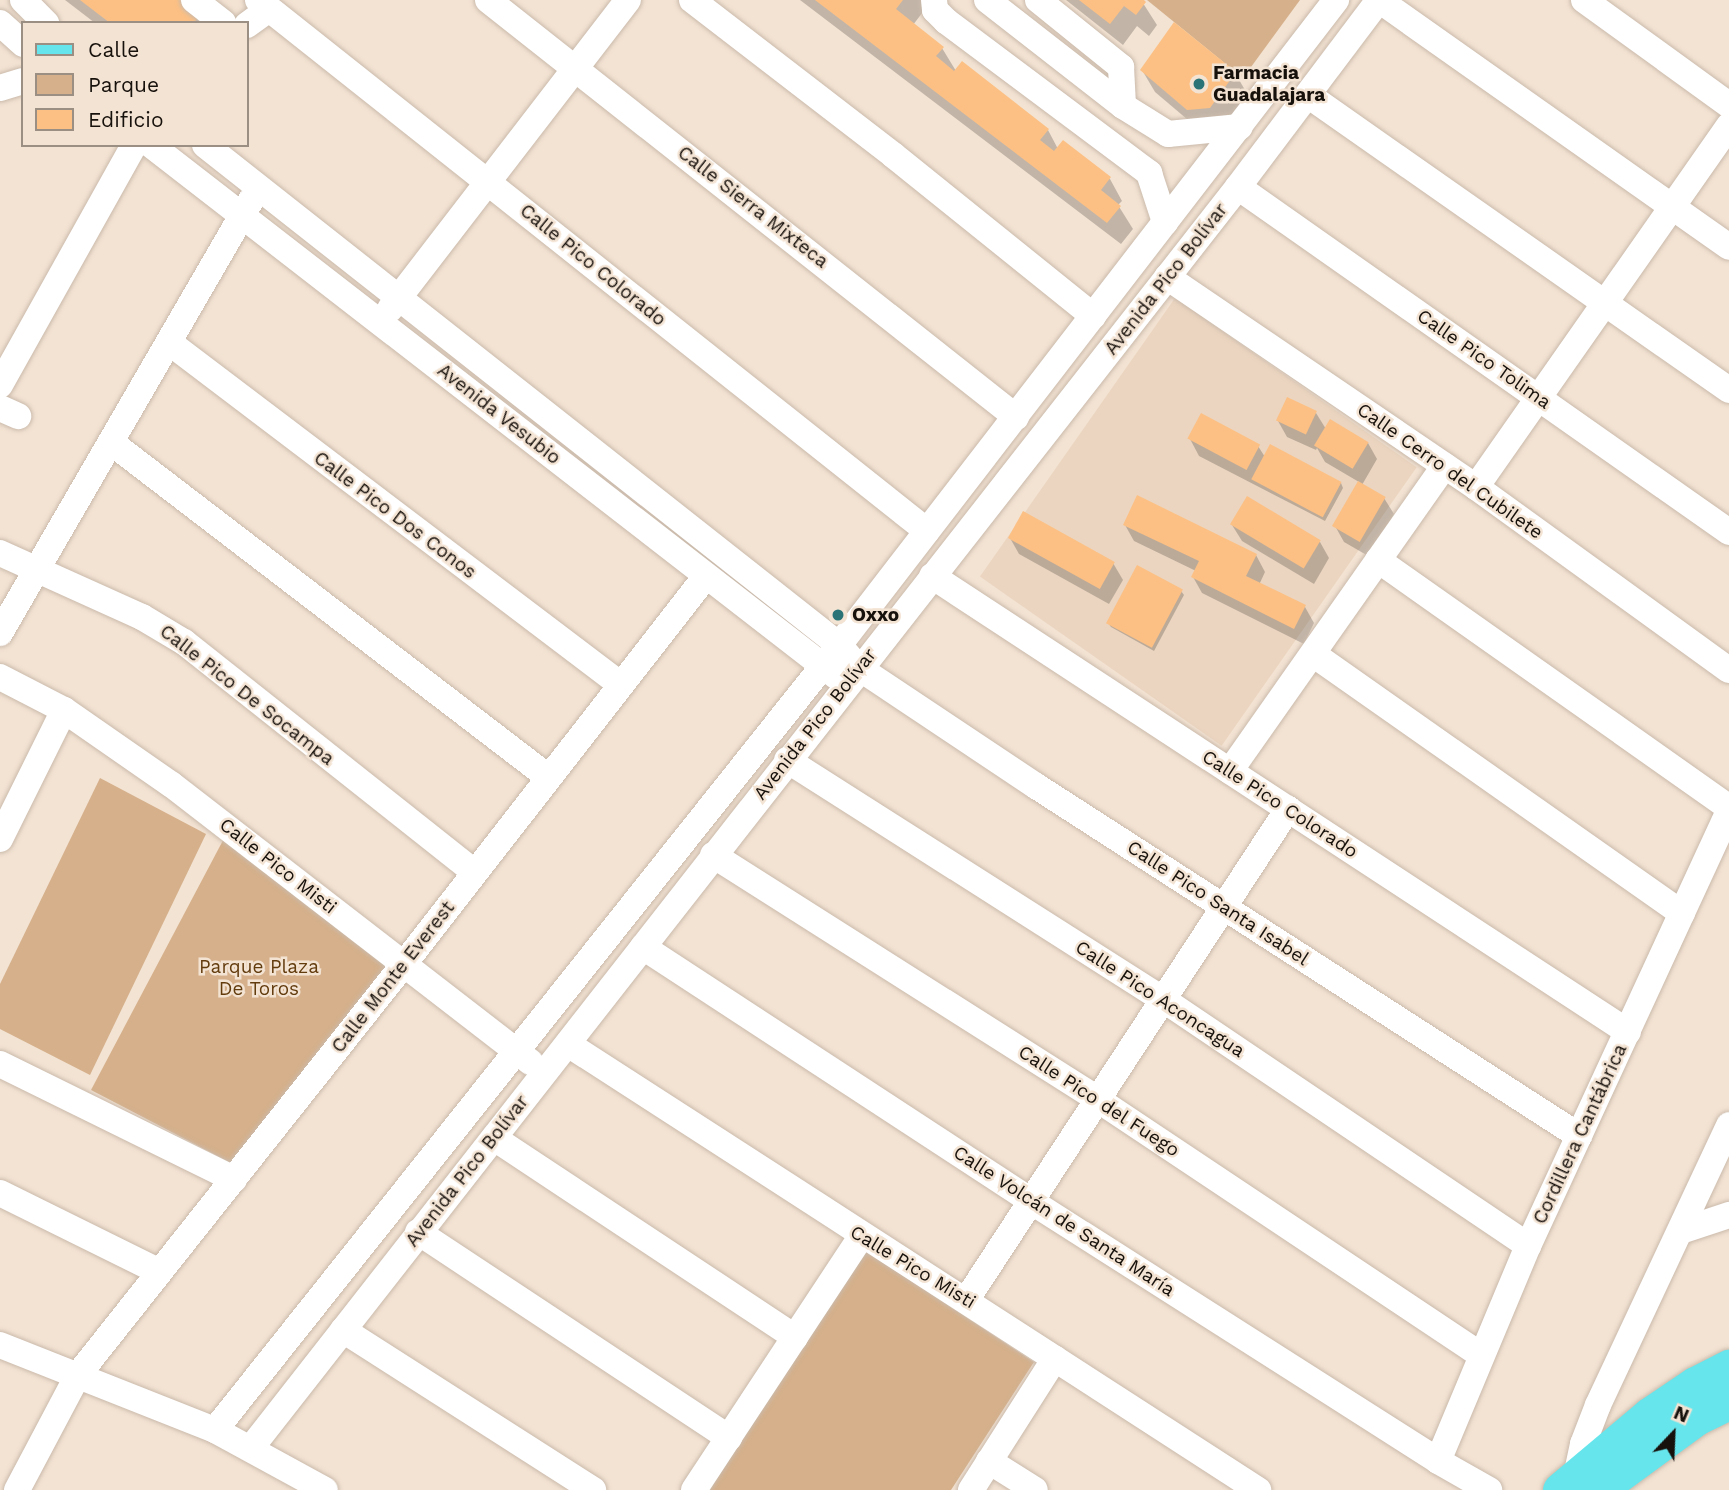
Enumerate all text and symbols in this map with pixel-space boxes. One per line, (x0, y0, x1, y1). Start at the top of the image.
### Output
legend (21, 21, 248, 147)
text: Calle (88, 37, 139, 62)
place label: Farmacia Guadalajara (1213, 62, 1325, 106)
text: Parque (88, 72, 159, 97)
marker: Farmacia Guadalajara (1191, 76, 1207, 92)
text: Edificio (88, 107, 164, 132)
street label: Calle Sierra Mixteca (673, 141, 833, 273)
street label: Avenida Pico Bolívar (1100, 198, 1232, 360)
street label: Calle Pico Colorado (515, 199, 671, 331)
street label: Calle Pico Tolima (1413, 304, 1555, 414)
street label: Avenida Vesubio (432, 358, 566, 470)
street label: Calle Cerro del Cubilete (1352, 398, 1548, 544)
street label: Calle Pico Dos Conos (309, 447, 481, 583)
place label: Oxxo (852, 604, 899, 626)
marker: Oxxo (830, 607, 846, 623)
street label: Calle Pico De Socampa (155, 620, 339, 770)
street label: Avenida Pico Bolívar (749, 643, 881, 805)
street label: Calle Pico Colorado (1198, 745, 1362, 863)
street label: Calle Pico Misti (215, 813, 341, 919)
street label: Calle Pico Santa Isabel (1123, 836, 1313, 970)
street label: Calle Monte Everest (327, 897, 459, 1057)
street label: Calle Pico Aconcagua (1071, 935, 1249, 1063)
park label: Parque Plaza De Toros (199, 956, 319, 1000)
street label: Calle Pico del Fuego (1014, 1040, 1184, 1162)
street label: Cordillera Cantábrica (1528, 1040, 1632, 1228)
street label: Avenida Pico Bolívar (401, 1090, 533, 1252)
street label: Calle Volcán de Santa María (949, 1141, 1179, 1301)
street label: Calle Pico Misti (846, 1221, 980, 1313)
north arrow (1638, 1399, 1708, 1469)
text: N (1670, 1401, 1692, 1428)

